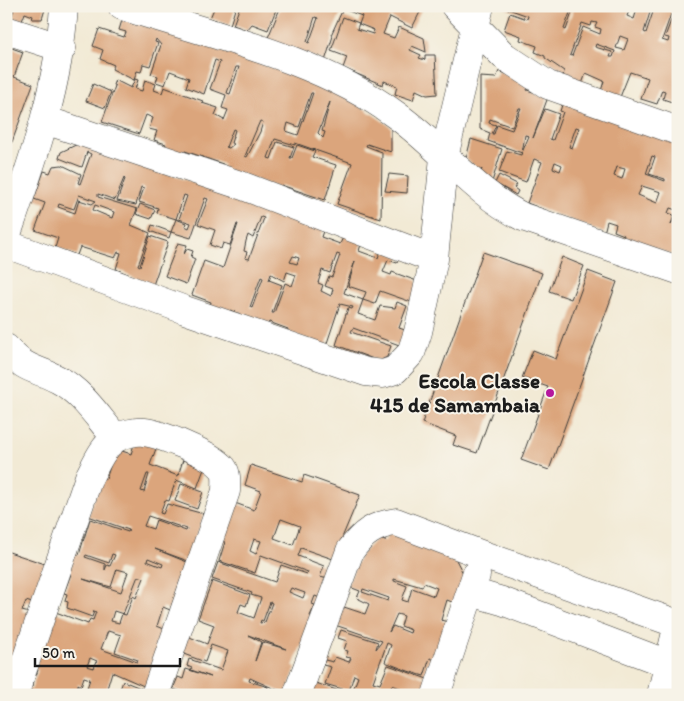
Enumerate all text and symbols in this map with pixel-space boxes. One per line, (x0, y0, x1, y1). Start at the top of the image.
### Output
place label: Escola Classe 415 de Samambaia (370, 368, 541, 417)
marker: Escola Classe 415 de Samambaia (544, 387, 556, 399)
scale bar (35, 636, 180, 668)
text: 50 m (42, 644, 75, 662)

